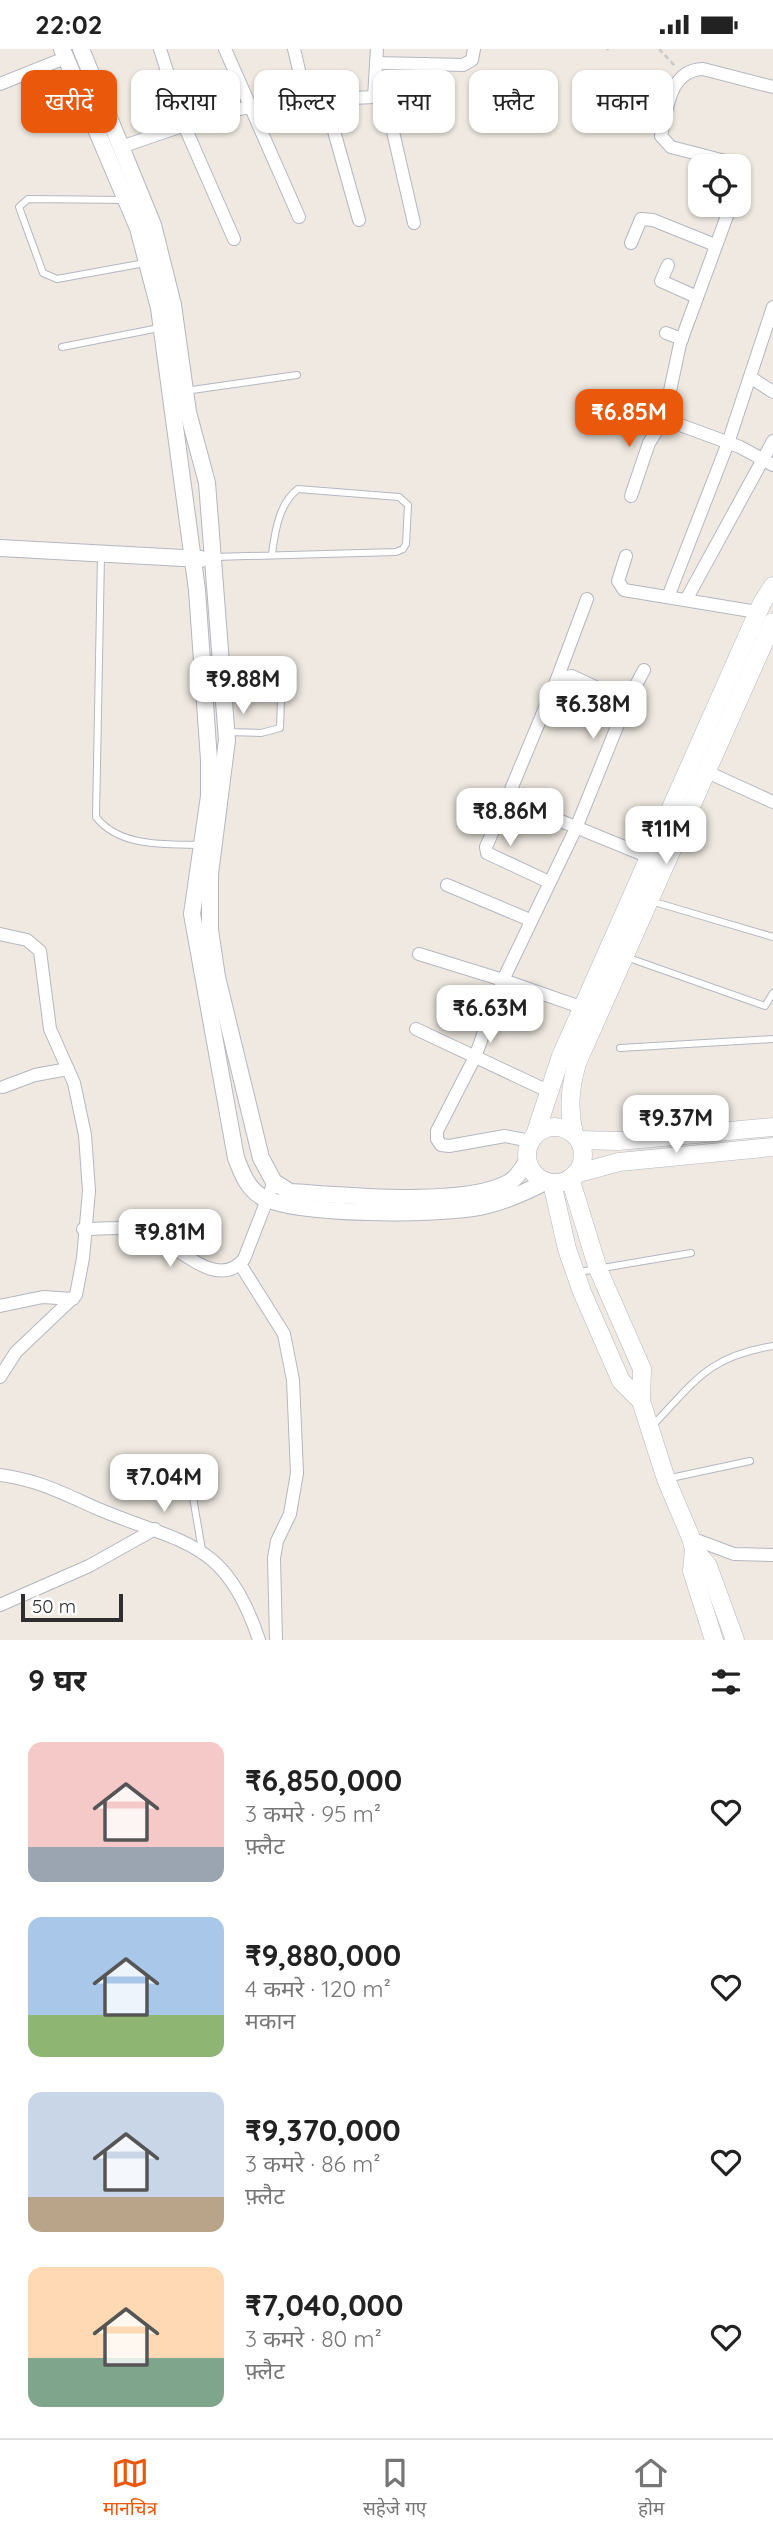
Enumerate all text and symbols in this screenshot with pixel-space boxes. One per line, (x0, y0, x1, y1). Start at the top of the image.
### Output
text: 22:02 (35, 8, 102, 41)
chip: खरीदें (21, 70, 117, 133)
chip: किराया (131, 70, 240, 133)
chip: फ़िल्टर (254, 70, 359, 133)
chip: नया (373, 70, 455, 133)
chip: फ़्लैट (469, 70, 558, 133)
chip: मकान (572, 70, 673, 133)
map controls (688, 154, 751, 217)
button: locate (688, 154, 751, 217)
pin: ₹6.85M (572, 389, 686, 449)
text: ₹6.85M (591, 397, 667, 426)
pin: ₹9.88M (186, 657, 300, 716)
text: ₹9.88M (206, 664, 280, 693)
pin: ₹6.38M (536, 681, 650, 741)
text: ₹6.38M (556, 689, 630, 718)
pin: ₹8.86M (453, 789, 567, 848)
text: ₹8.86M (472, 796, 548, 825)
pin: ₹11M (625, 807, 707, 866)
text: ₹11M (641, 814, 691, 843)
pin: ₹6.63M (433, 985, 547, 1045)
text: ₹6.63M (452, 993, 528, 1022)
pin: ₹9.37M (619, 1095, 733, 1155)
text: ₹9.37M (639, 1103, 713, 1132)
pin: ₹9.81M (113, 1209, 227, 1269)
text: ₹9.81M (135, 1217, 205, 1246)
pin: ₹7.04M (107, 1455, 221, 1514)
text: ₹7.04M (126, 1462, 202, 1491)
scale bar (21, 1591, 122, 1623)
text: 50 m (32, 1594, 76, 1618)
text: 9 घर (28, 1661, 86, 1699)
icon: filters (707, 1663, 745, 1701)
text: ₹6,850,000 (245, 1761, 402, 1799)
icon: home (84, 1770, 168, 1854)
icon: heart (707, 1793, 745, 1831)
text: 3 कमरे · 95 m² (245, 1799, 381, 1828)
text: फ़्लैट (245, 1831, 285, 1860)
text: ₹9,880,000 (245, 1936, 401, 1974)
icon: home (84, 1945, 168, 2029)
icon: heart (707, 1968, 745, 2006)
text: 4 कमरे · 120 m² (245, 1974, 391, 2003)
text: मकान (245, 2006, 295, 2035)
text: ₹9,370,000 (245, 2111, 401, 2149)
icon: home (84, 2120, 168, 2204)
icon: heart (707, 2143, 745, 2181)
text: 3 कमरे · 86 m² (245, 2149, 381, 2178)
text: फ़्लैट (245, 2181, 285, 2210)
text: ₹7,040,000 (245, 2286, 403, 2324)
icon: home (84, 2295, 168, 2379)
icon: heart (707, 2318, 745, 2356)
text: 3 कमरे · 80 m² (245, 2324, 382, 2353)
text: फ़्लैट (245, 2356, 285, 2385)
tab: मानचित्र (103, 2454, 157, 2523)
tab: सहेजे गए (363, 2454, 426, 2523)
tab: होम (632, 2454, 670, 2523)

